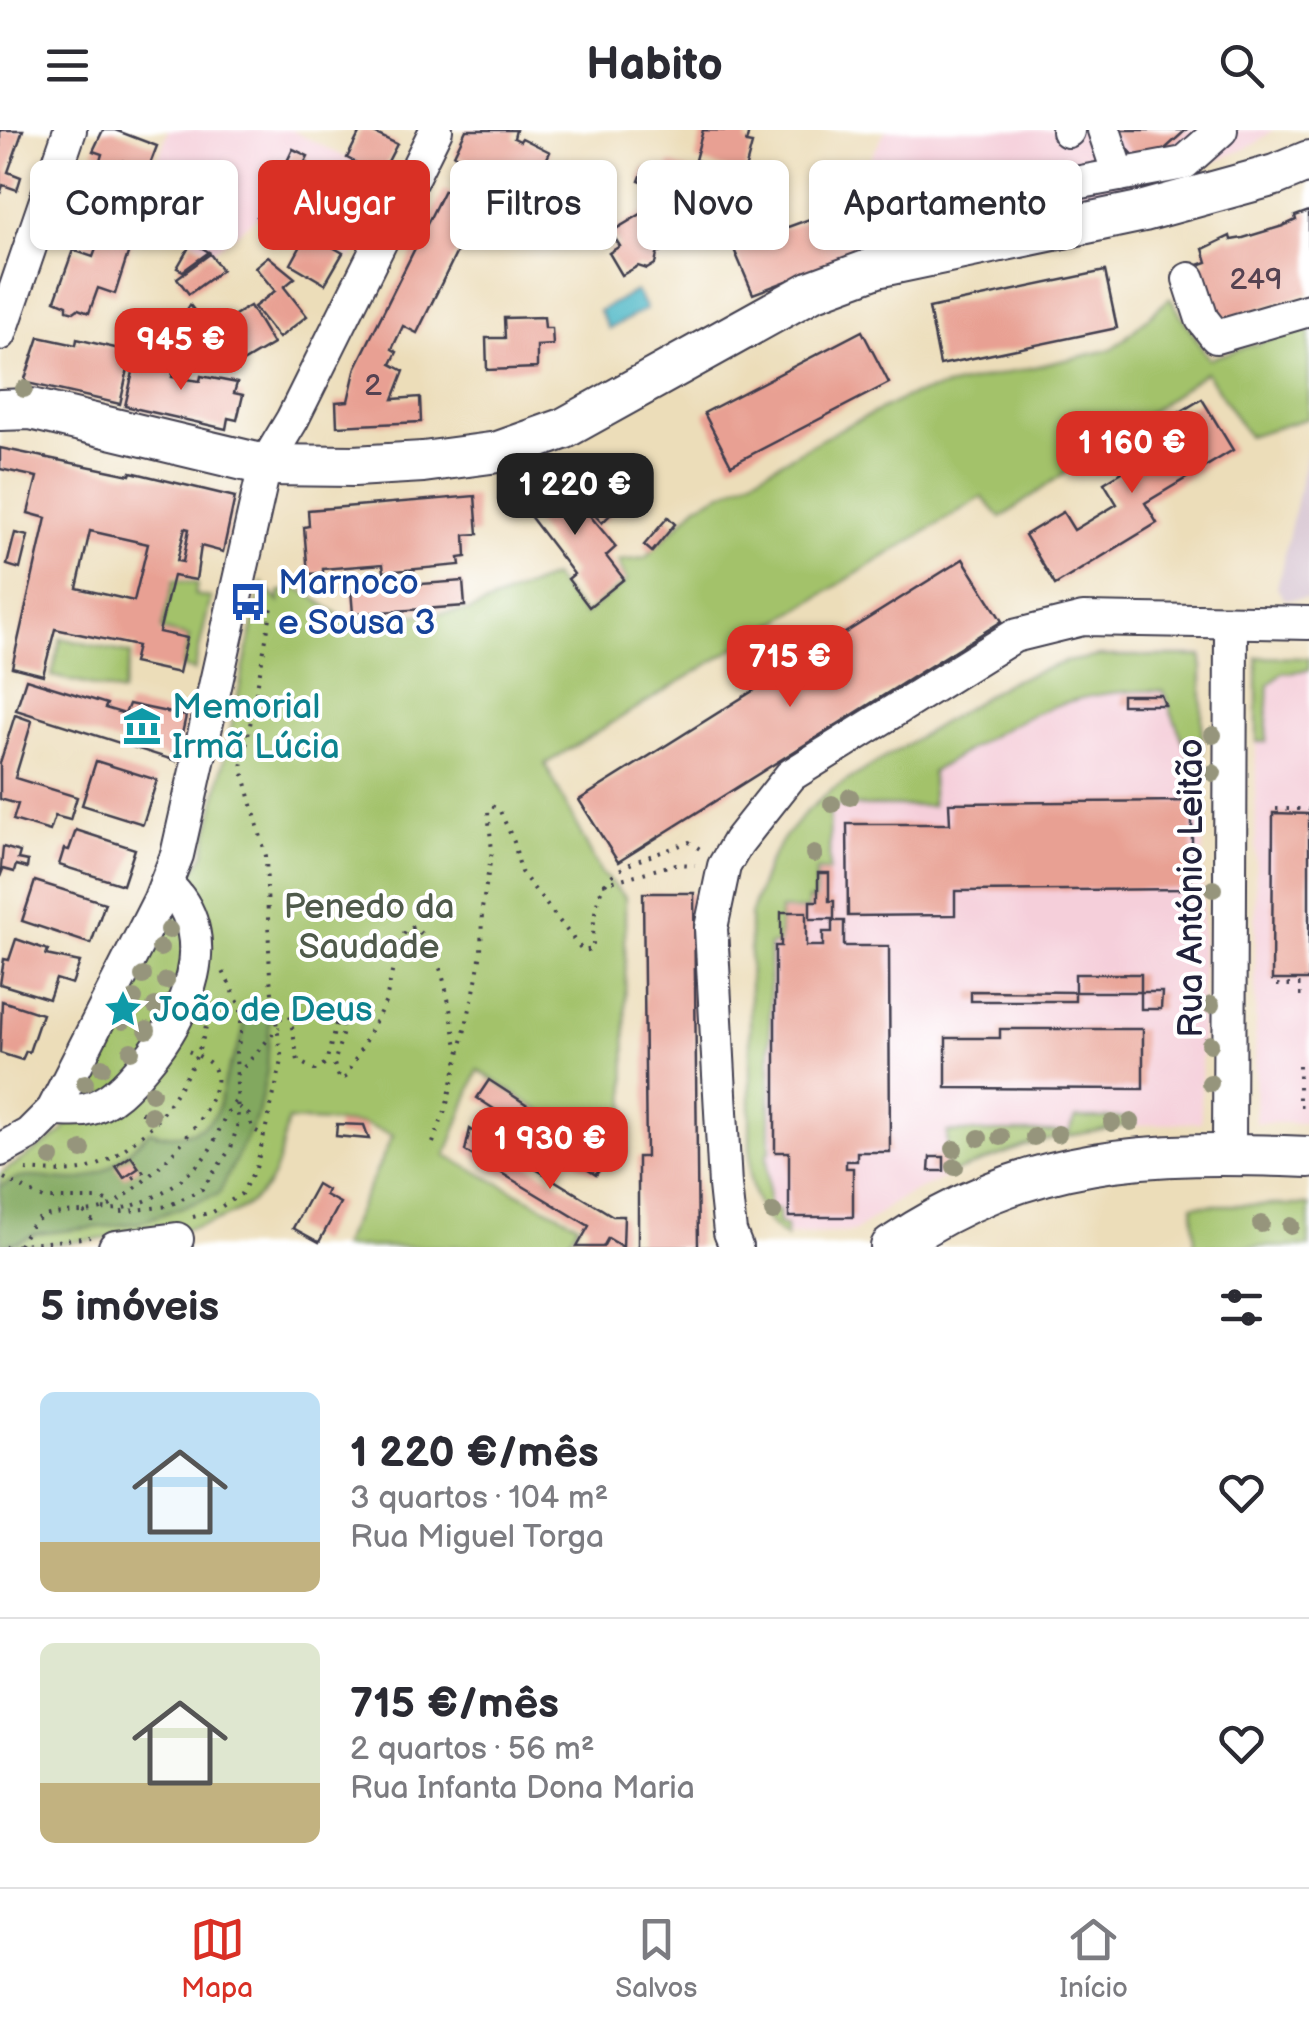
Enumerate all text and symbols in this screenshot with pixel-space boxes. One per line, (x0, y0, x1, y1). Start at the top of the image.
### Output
icon: menu (40, 38, 95, 93)
text: Habito (586, 38, 723, 93)
icon: search (1214, 38, 1269, 93)
chip: Comprar (30, 160, 238, 250)
chip: Alugar (258, 160, 430, 250)
chip: Filtros (450, 160, 617, 250)
chip: Novo (637, 160, 789, 250)
chip: Apartamento (809, 160, 1082, 250)
house number: 249 (1230, 262, 1282, 298)
pin: 945 € (111, 308, 251, 393)
text: 945 € (137, 321, 225, 360)
house number: 2 (364, 368, 382, 404)
pin: 1 160 € (1040, 411, 1224, 496)
text: 1 160 € (1078, 424, 1186, 463)
pin: 1 220 € (483, 453, 667, 538)
text: 1 220 € (519, 466, 631, 505)
place label: Marnoco e Sousa 3 (278, 562, 436, 645)
bus stop icon: Marnoco e Sousa 3 (227, 581, 269, 623)
pin: 715 € (720, 625, 860, 710)
text: 715 € (749, 638, 831, 677)
place label: Memorial Irmã Lúcia (172, 686, 340, 769)
museum icon: Memorial Irmã Lúcia (121, 705, 163, 747)
street label: Rua António Leitão (1170, 738, 1213, 1038)
park label: Penedo da Saudade (283, 886, 455, 969)
place icon: João de Deus (102, 988, 144, 1030)
place label: João de Deus (153, 989, 373, 1032)
pin: 1 930 € (458, 1107, 642, 1192)
text: 1 930 € (494, 1120, 606, 1159)
icon: filters (1214, 1280, 1269, 1335)
text: 5 imóveis (40, 1282, 219, 1333)
text: 1 220 €/mês (350, 1428, 599, 1479)
icon: home (120, 1432, 240, 1552)
icon: heart (1214, 1465, 1269, 1520)
text: 3 quartos · 104 m² (350, 1479, 608, 1518)
text: Rua Miguel Torga (350, 1518, 604, 1557)
text: 715 €/mês (350, 1679, 559, 1730)
icon: home (120, 1683, 240, 1803)
icon: heart (1214, 1716, 1269, 1771)
text: 2 quartos · 56 m² (350, 1730, 595, 1769)
text: Rua Infanta Dona Maria (350, 1769, 695, 1808)
tab: Mapa (181, 1912, 253, 2005)
tab: Salvos (615, 1912, 697, 2005)
tab: Início (1059, 1912, 1128, 2005)

